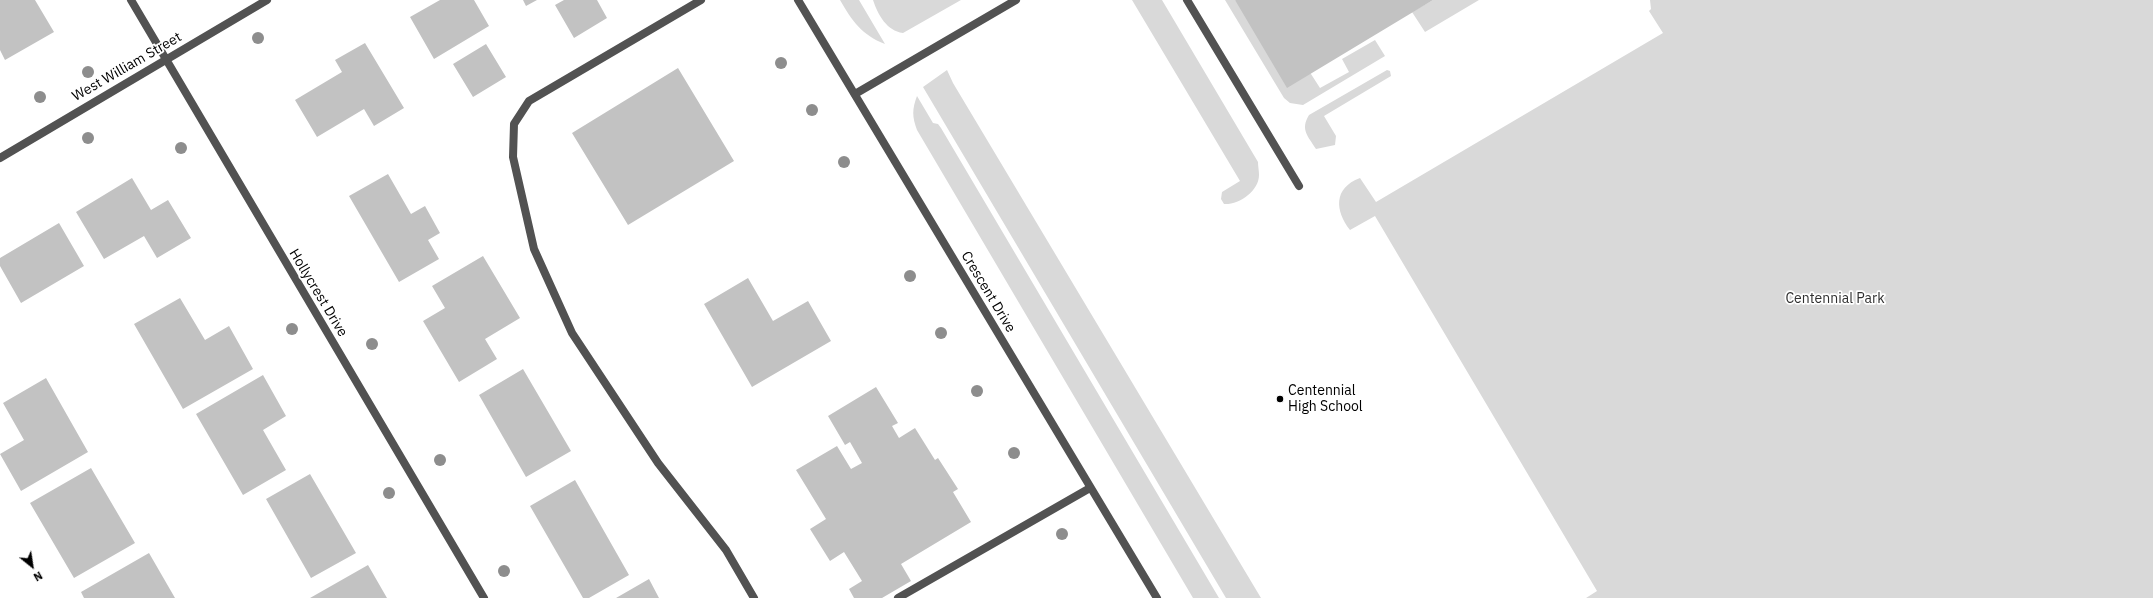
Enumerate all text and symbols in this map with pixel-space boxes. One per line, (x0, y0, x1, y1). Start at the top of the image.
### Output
street label: West William Street (69, 29, 185, 105)
street label: Hollycrest Drive (285, 246, 351, 340)
street label: Crescent Drive (957, 248, 1019, 336)
park label: Centennial Park (1785, 291, 1885, 307)
place label: Centennial High School (1288, 383, 1363, 416)
marker: Centennial High School (1275, 394, 1285, 404)
north arrow (12, 546, 52, 586)
text: N (31, 568, 45, 584)

